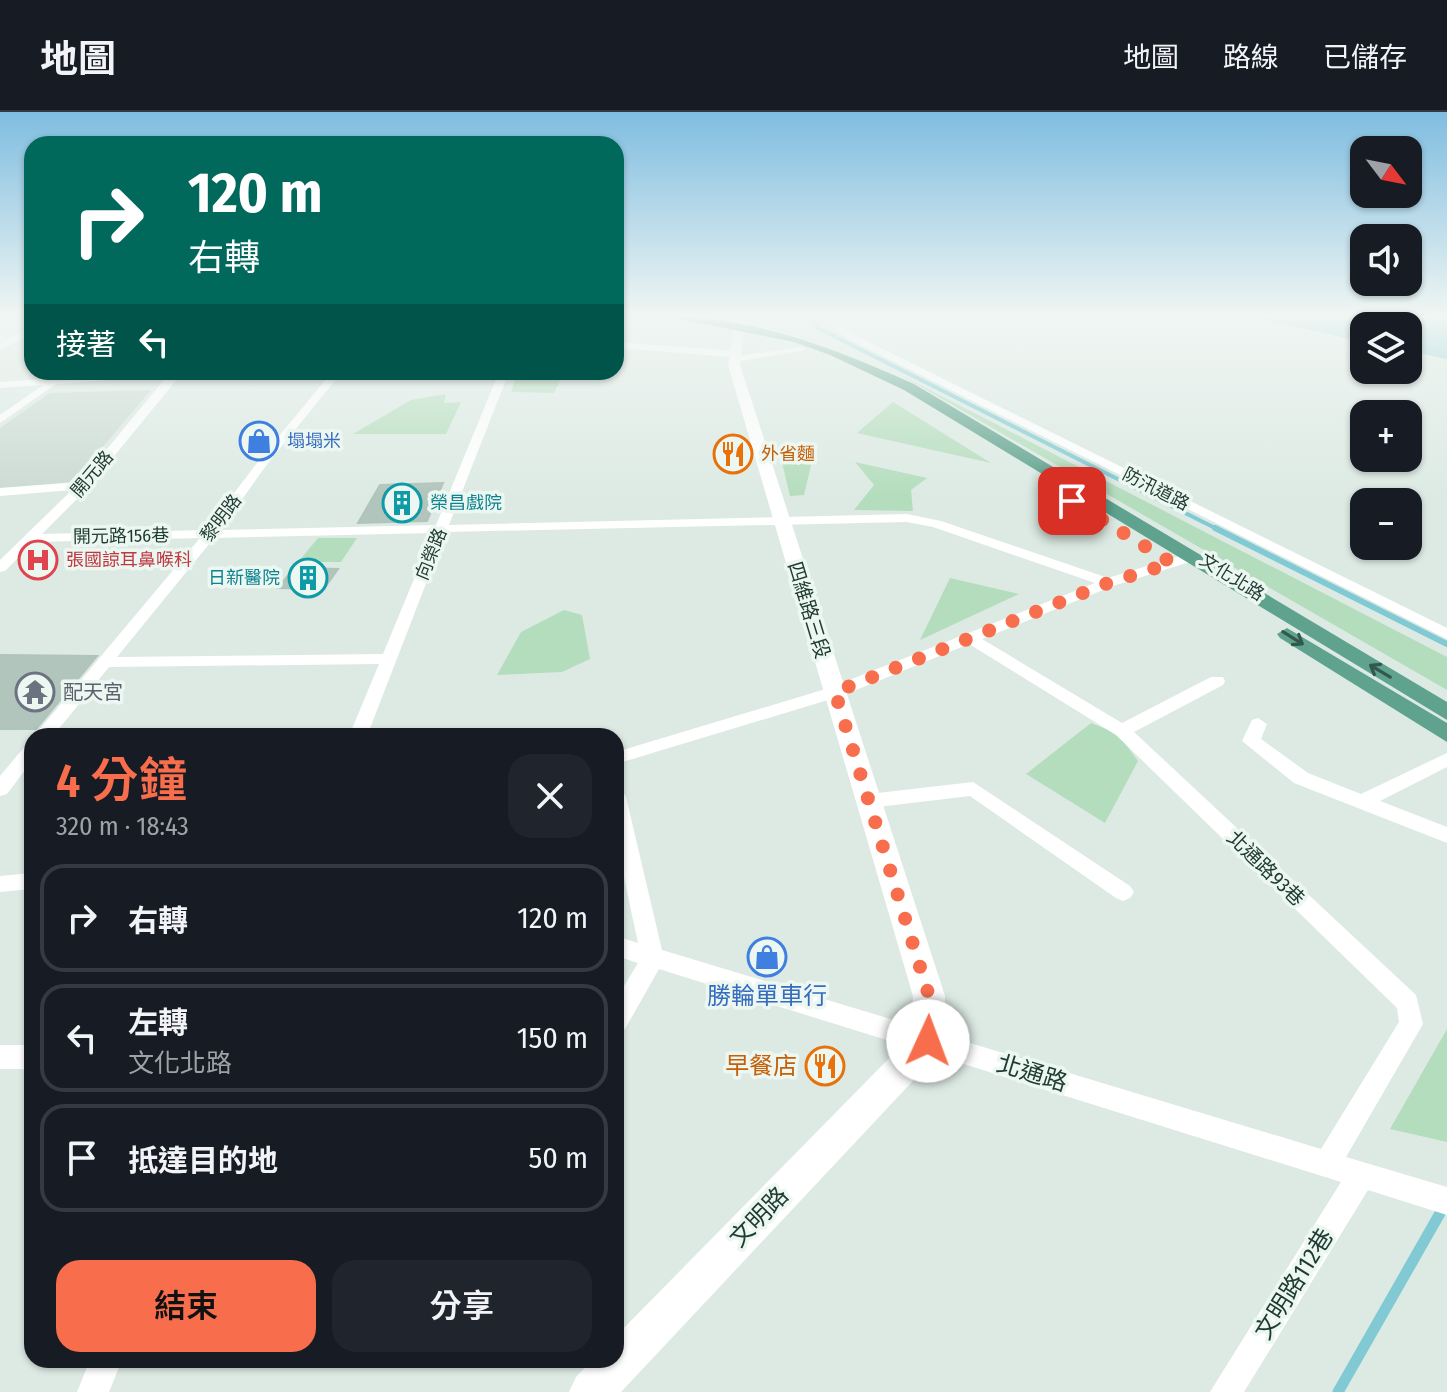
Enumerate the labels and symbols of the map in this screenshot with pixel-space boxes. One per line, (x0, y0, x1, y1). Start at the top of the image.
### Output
north arrow (1350, 136, 1422, 208)
shop icon: 塌塌米 (238, 420, 280, 462)
place label: 塌塌米 (287, 430, 341, 452)
restaurant icon: 外省麵 (712, 433, 754, 475)
place label: 外省麵 (761, 443, 815, 465)
street label: 開元路 (66, 446, 118, 502)
street label: 防汛道路 (1119, 463, 1193, 515)
pin (1038, 467, 1106, 535)
building icon: 榮昌戲院 (381, 482, 423, 524)
street label: 黎明路 (196, 490, 246, 546)
place label: 榮昌戲院 (430, 492, 502, 514)
street label: 開元路156巷 (73, 524, 169, 548)
street label: 向榮路 (411, 525, 451, 583)
hospital icon: 張國諒耳鼻喉科 (17, 539, 59, 581)
place label: 張國諒耳鼻喉科 (66, 549, 192, 571)
street label: 文化北路 (1196, 549, 1268, 605)
building icon: 日新醫院 (287, 557, 329, 599)
street label: 四維路三段 (783, 559, 835, 661)
place label: 日新醫院 (208, 567, 280, 589)
one-way arrow (1281, 631, 1304, 647)
one-way arrow (1369, 663, 1392, 679)
temple icon: 配天宮 (14, 671, 56, 713)
place label: 配天宮 (63, 680, 123, 704)
street label: 北通路93巷 (1222, 825, 1310, 911)
shop icon: 勝輪單車行 (746, 936, 788, 978)
place label: 勝輪單車行 (707, 982, 827, 1010)
position arrow (886, 999, 970, 1083)
restaurant icon: 早餐店 (804, 1045, 846, 1087)
street label: 北通路 (993, 1049, 1071, 1097)
place label: 早餐店 (725, 1052, 797, 1080)
street label: 文明路 (724, 1181, 794, 1253)
street label: 文明路112巷 (1249, 1224, 1339, 1344)

